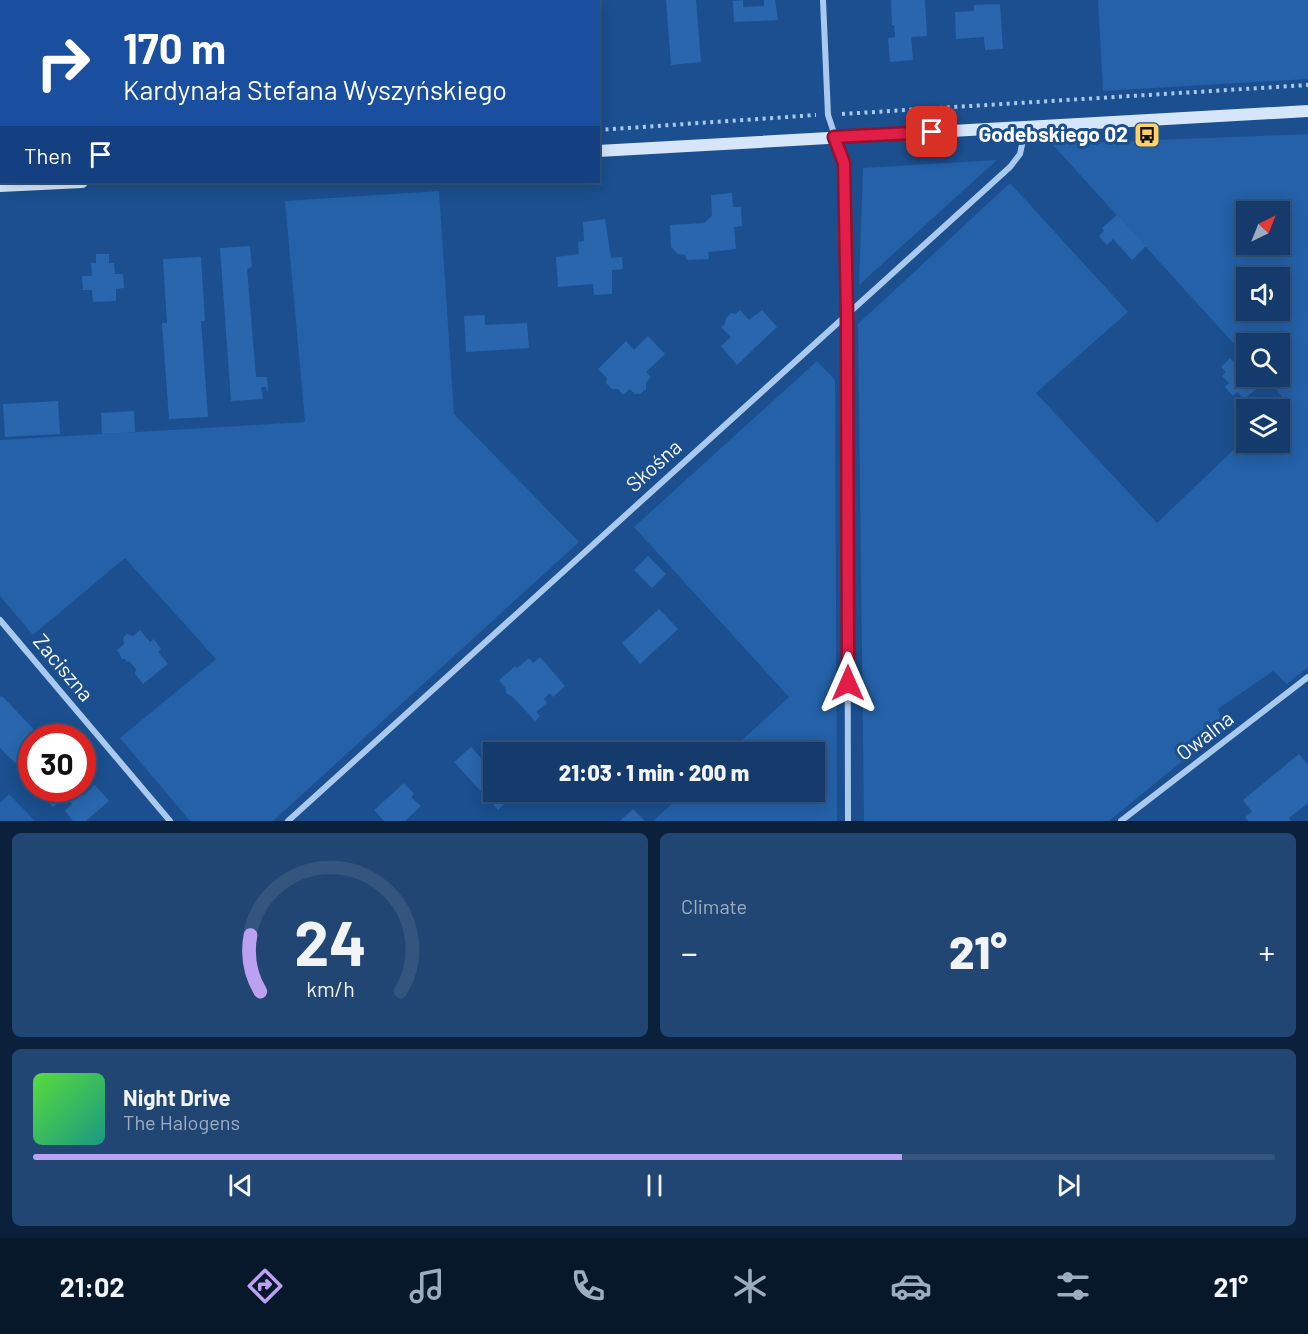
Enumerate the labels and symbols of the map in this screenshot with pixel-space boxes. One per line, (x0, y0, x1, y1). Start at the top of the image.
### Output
pin (906, 106, 957, 157)
bus stop icon: Godebskiego 02 (1132, 120, 1162, 150)
place label: Godebskiego 02 (978, 121, 1128, 146)
north arrow (1236, 201, 1290, 255)
street label: Skośna (620, 433, 686, 496)
street label: Zaciszna (29, 628, 99, 706)
position arrow (816, 651, 880, 715)
street label: Owalna (1171, 705, 1238, 765)
speed limit sign: 30 (18, 724, 96, 802)

